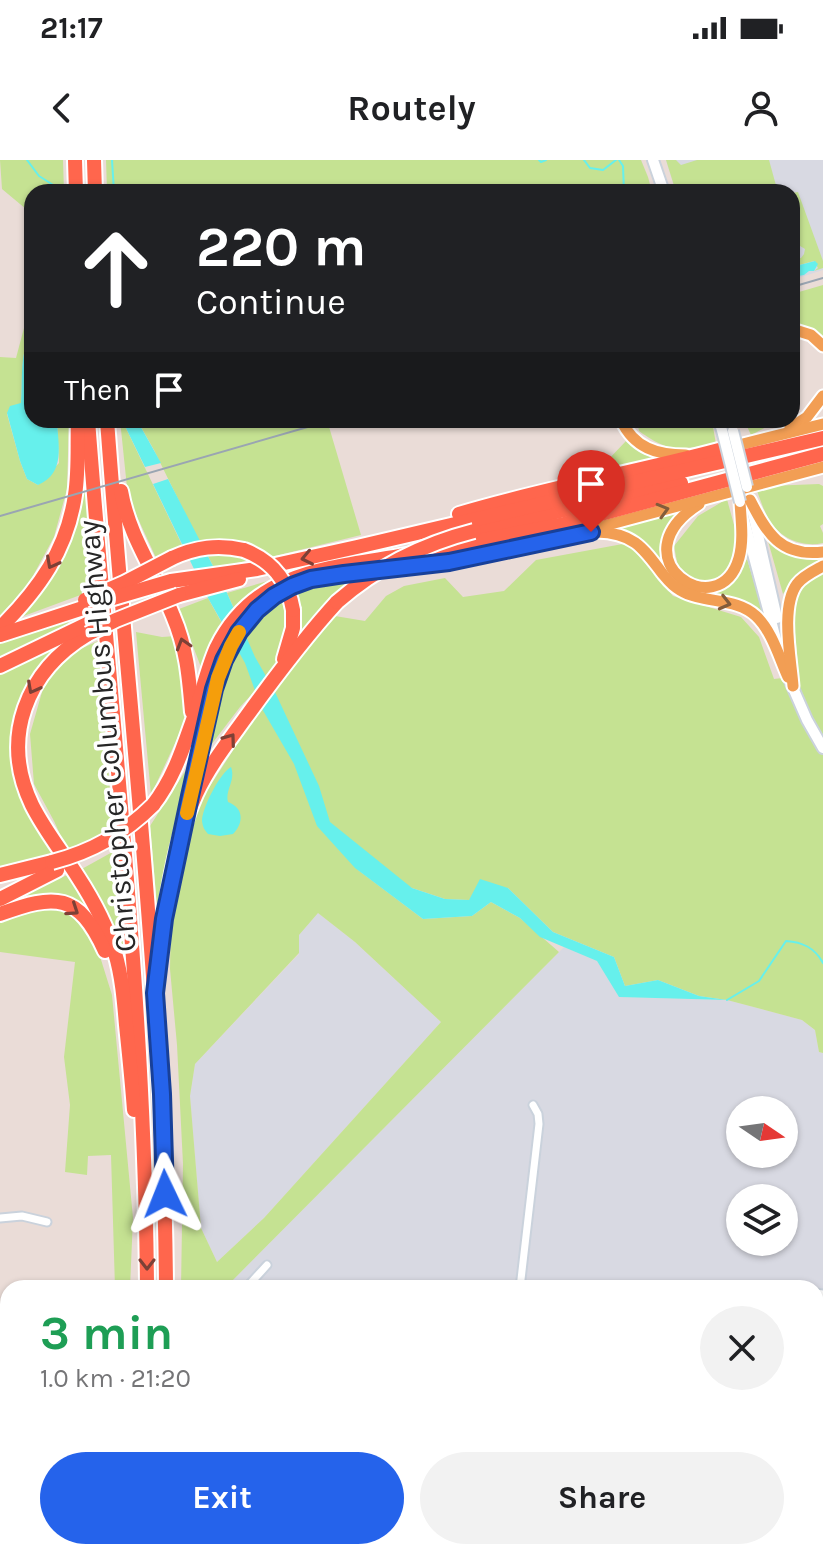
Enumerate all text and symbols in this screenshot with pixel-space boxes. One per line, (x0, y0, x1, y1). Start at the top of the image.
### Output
text: 21:17 (40, 10, 103, 46)
icon: back (40, 86, 84, 130)
icon: person (739, 86, 783, 130)
text: Routely (347, 87, 476, 129)
text: 220 m (196, 214, 367, 279)
icon: ahead (64, 216, 168, 320)
text: Continue (196, 281, 346, 323)
icon: arrive (147, 368, 191, 412)
text: Then (64, 372, 131, 408)
pin (557, 450, 625, 532)
icon: arrive (569, 462, 613, 506)
one-way arrow (656, 503, 669, 519)
street label: Christopher Columbus Highway (70, 519, 144, 953)
one-way arrow (301, 549, 314, 566)
one-way arrow (46, 554, 61, 569)
one-way arrow (717, 594, 731, 611)
one-way arrow (176, 637, 192, 651)
one-way arrow (28, 679, 43, 694)
one-way arrow (221, 733, 235, 748)
one-way arrow (65, 900, 79, 915)
north arrow (726, 1096, 798, 1168)
map controls (726, 1096, 798, 1256)
position arrow (123, 1152, 207, 1236)
button: layers (726, 1184, 798, 1256)
one-way arrow (138, 1258, 156, 1271)
text: 3 min (40, 1305, 173, 1361)
button: close (700, 1306, 784, 1390)
text: 1.0 km · 21:20 (40, 1363, 191, 1394)
button: Exit (40, 1452, 404, 1544)
button: Share (420, 1452, 784, 1544)

